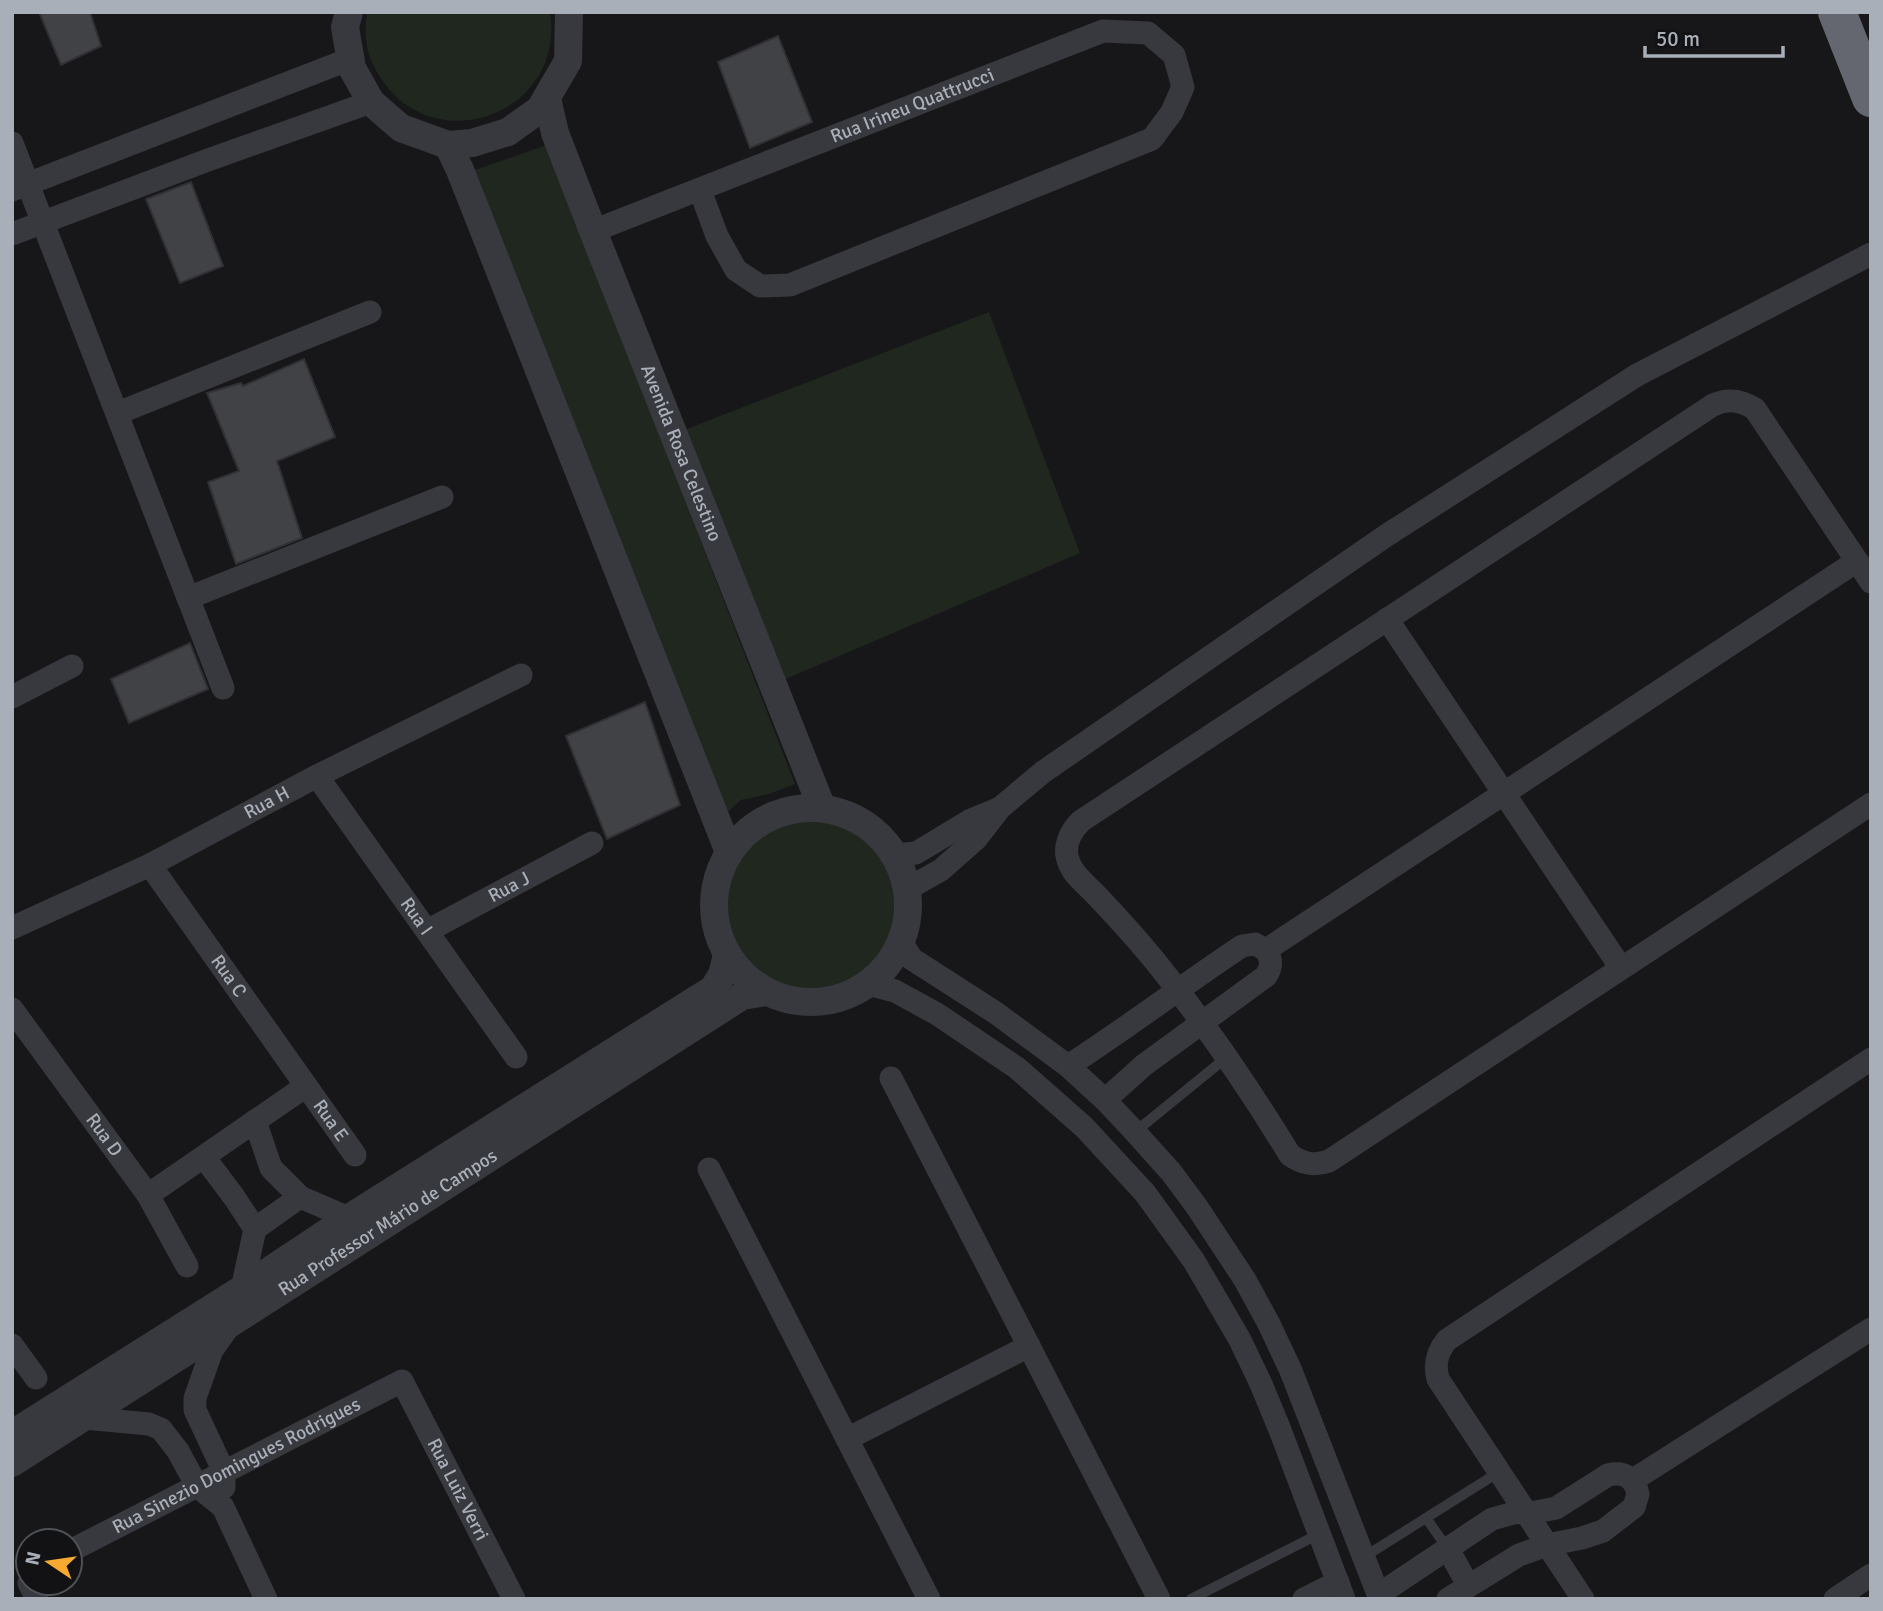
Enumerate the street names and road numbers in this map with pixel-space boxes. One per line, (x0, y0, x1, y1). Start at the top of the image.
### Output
street label: Rua Irineu Quattrucci (827, 63, 998, 149)
street label: Avenida Rosa Celestino (635, 361, 727, 545)
street label: Rua H (240, 781, 294, 825)
street label: Rua J (484, 866, 534, 908)
street label: Rua I (395, 893, 438, 940)
street label: Rua C (205, 950, 252, 1002)
street label: Rua E (308, 1095, 354, 1146)
street label: Rua D (80, 1109, 128, 1161)
street label: Rua Professor Mário de Campos (274, 1144, 502, 1302)
street label: Rua Sinezio Domingues Rodrigues (108, 1392, 365, 1539)
street label: Rua Luiz Verri (422, 1434, 494, 1545)

